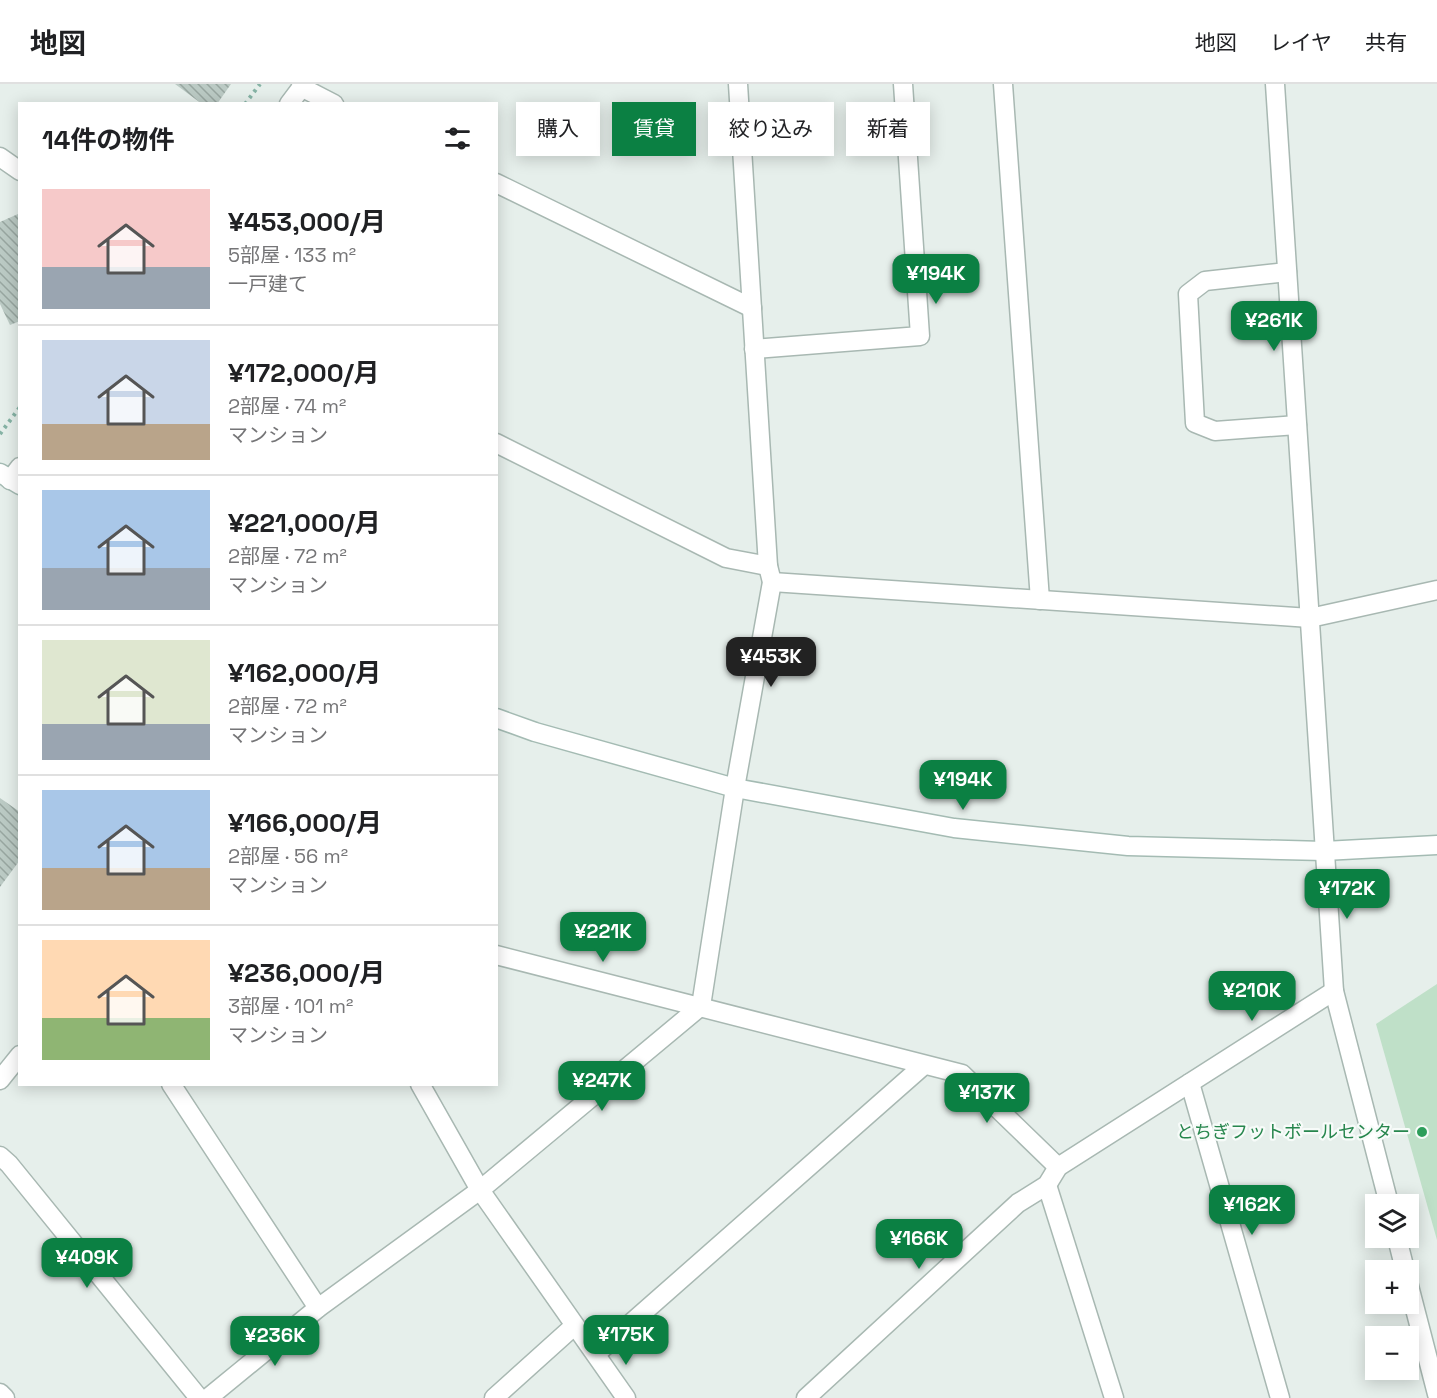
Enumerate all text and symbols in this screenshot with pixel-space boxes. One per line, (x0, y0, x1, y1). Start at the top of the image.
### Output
text: 地図 (30, 25, 86, 61)
text: 地図 (1195, 29, 1237, 56)
text: レイヤ (1270, 29, 1332, 56)
text: 共有 (1365, 29, 1407, 56)
chip: 購入 (516, 102, 600, 156)
chip: 賃貸 (612, 102, 696, 156)
chip: 絞り込み (708, 102, 834, 156)
chip: 新着 (846, 102, 930, 156)
icon: filters (441, 122, 474, 155)
text: 14件の物件 (42, 123, 174, 157)
text: ¥453,000/月 (228, 205, 386, 239)
icon: home (90, 213, 162, 285)
text: 5部屋 · 133 m² (228, 242, 356, 268)
pin: ¥194K (894, 254, 978, 305)
text: ¥194K (906, 260, 966, 286)
text: 一戸建て (228, 271, 308, 297)
pin: ¥261K (1232, 301, 1316, 352)
text: ¥261K (1245, 307, 1303, 333)
text: ¥172,000/月 (228, 356, 380, 390)
icon: home (90, 364, 162, 436)
text: 2部屋 · 74 m² (228, 393, 346, 419)
text: マンション (228, 422, 328, 448)
text: ¥221,000/月 (228, 506, 381, 540)
icon: home (90, 514, 162, 586)
text: 2部屋 · 72 m² (228, 543, 347, 569)
text: マンション (228, 572, 328, 598)
pin: ¥453K (729, 637, 813, 688)
text: ¥453K (740, 643, 802, 669)
text: ¥162,000/月 (228, 656, 381, 690)
icon: home (90, 664, 162, 736)
text: 2部屋 · 72 m² (228, 693, 347, 719)
text: マンション (228, 722, 328, 748)
pin: ¥194K (921, 760, 1005, 811)
text: ¥194K (933, 766, 993, 792)
text: ¥166,000/月 (228, 806, 382, 840)
icon: home (90, 814, 162, 886)
text: 2部屋 · 56 m² (228, 843, 348, 869)
pin: ¥172K (1305, 869, 1389, 920)
text: マンション (228, 872, 328, 898)
text: ¥172K (1319, 875, 1375, 901)
pin: ¥221K (561, 912, 645, 963)
text: ¥221K (574, 918, 632, 944)
text: ¥236,000/月 (228, 956, 385, 990)
icon: home (90, 964, 162, 1036)
pin: ¥210K (1210, 971, 1294, 1022)
text: ¥210K (1223, 977, 1281, 1003)
text: 3部屋 · 101 m² (228, 993, 353, 1019)
text: マンション (228, 1022, 328, 1048)
pin: ¥247K (560, 1061, 644, 1112)
text: ¥247K (572, 1067, 632, 1093)
pin: ¥137K (945, 1073, 1029, 1124)
text: ¥137K (958, 1079, 1016, 1105)
place label: とちぎフットボールセンター (1176, 1120, 1410, 1143)
marker: とちぎフットボールセンター (1415, 1125, 1429, 1139)
pin: ¥162K (1210, 1185, 1294, 1236)
text: ¥162K (1223, 1191, 1281, 1217)
map controls (1365, 1194, 1419, 1380)
button: layers (1365, 1194, 1419, 1248)
pin: ¥166K (877, 1219, 961, 1270)
text: ¥166K (890, 1225, 948, 1251)
pin: ¥409K (45, 1238, 129, 1289)
text: ¥409K (56, 1244, 118, 1270)
button: + (1365, 1260, 1419, 1314)
pin: ¥175K (584, 1315, 668, 1366)
pin: ¥236K (233, 1316, 317, 1367)
text: ¥175K (597, 1321, 655, 1347)
text: ¥236K (244, 1322, 306, 1348)
button: − (1365, 1326, 1419, 1380)

